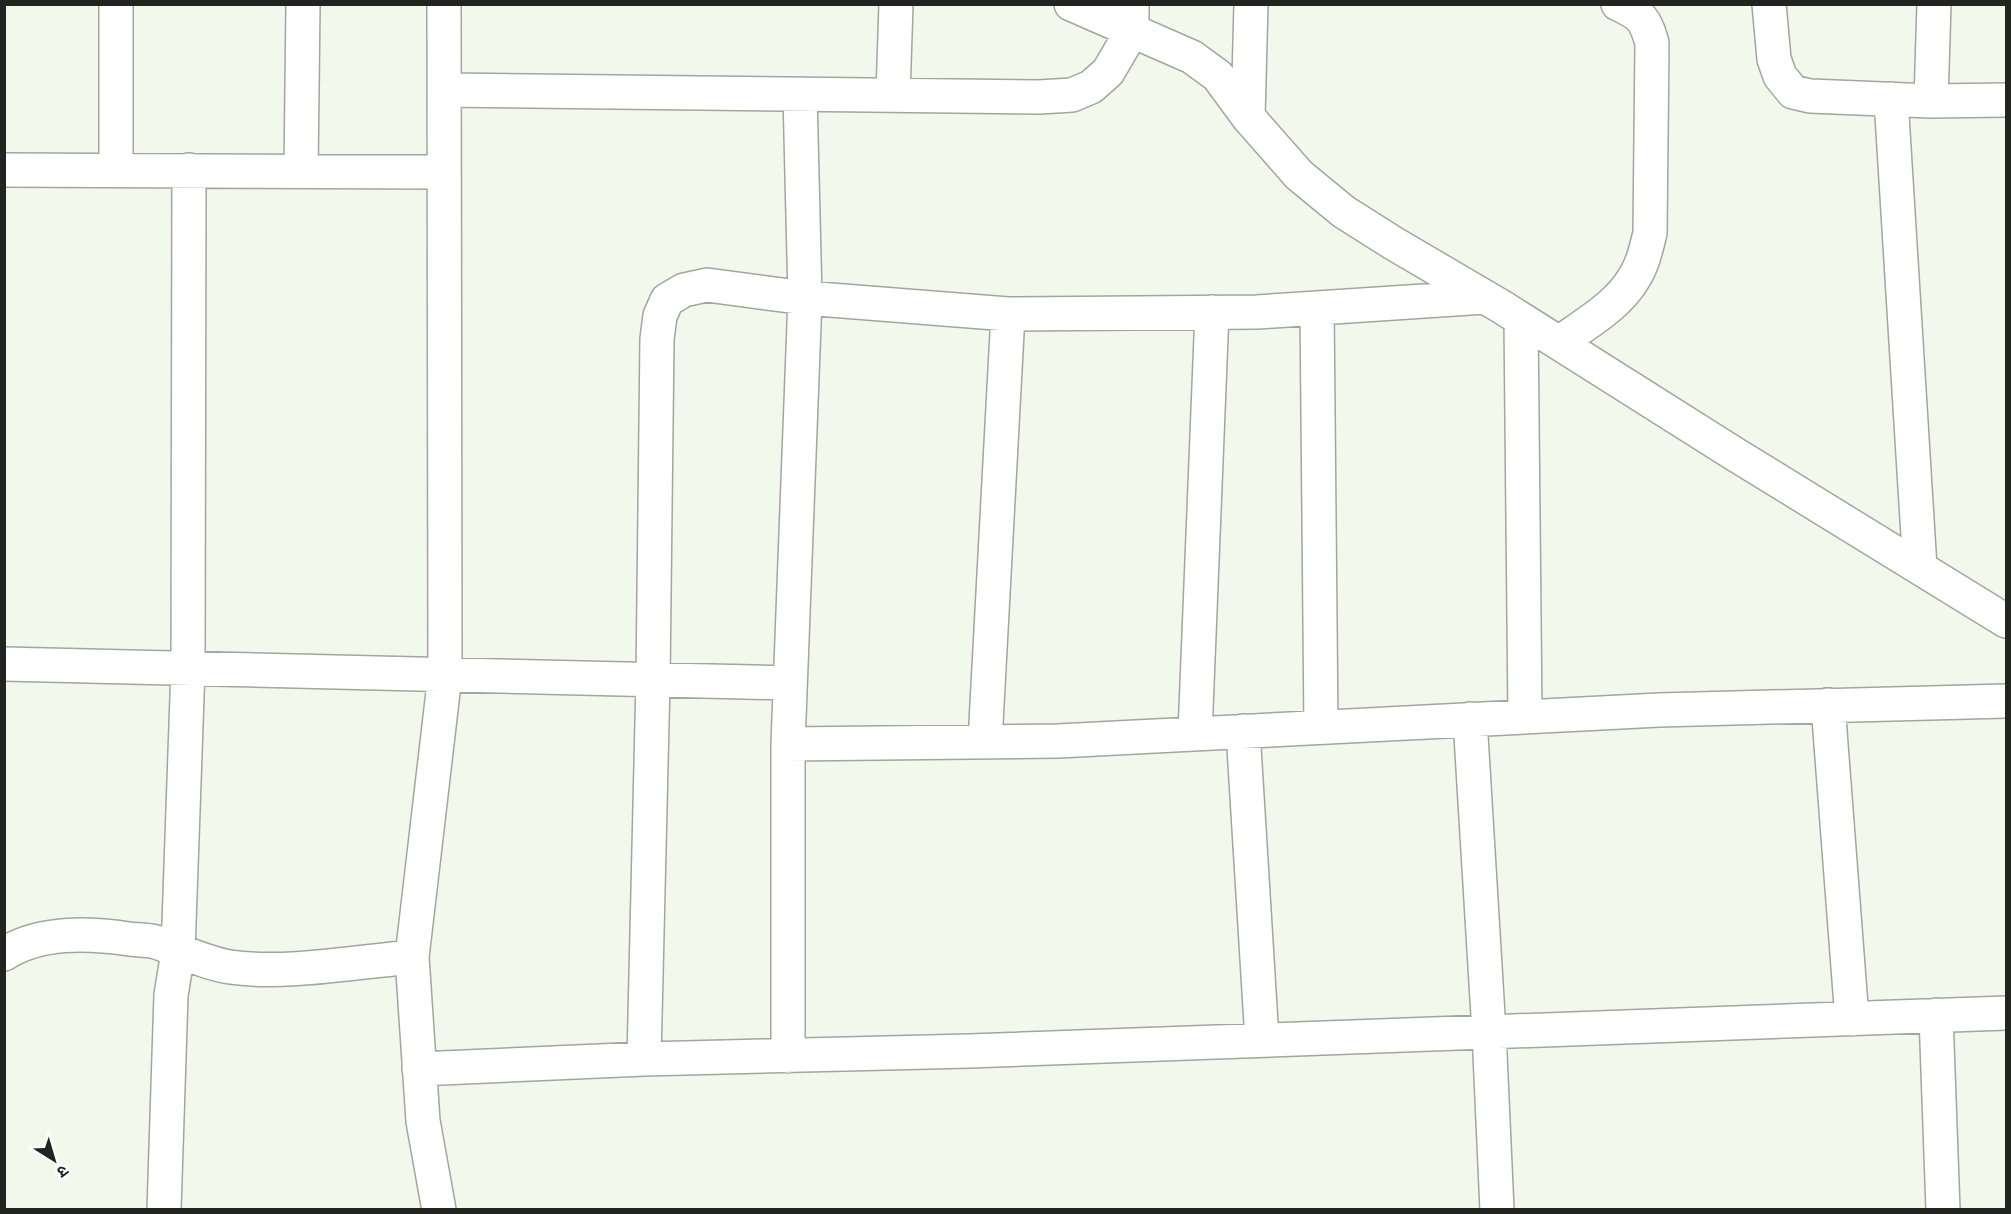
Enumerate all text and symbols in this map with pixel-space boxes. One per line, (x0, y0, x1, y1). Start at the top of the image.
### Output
north arrow (24, 1130, 84, 1190)
text: उ (53, 1162, 72, 1182)

